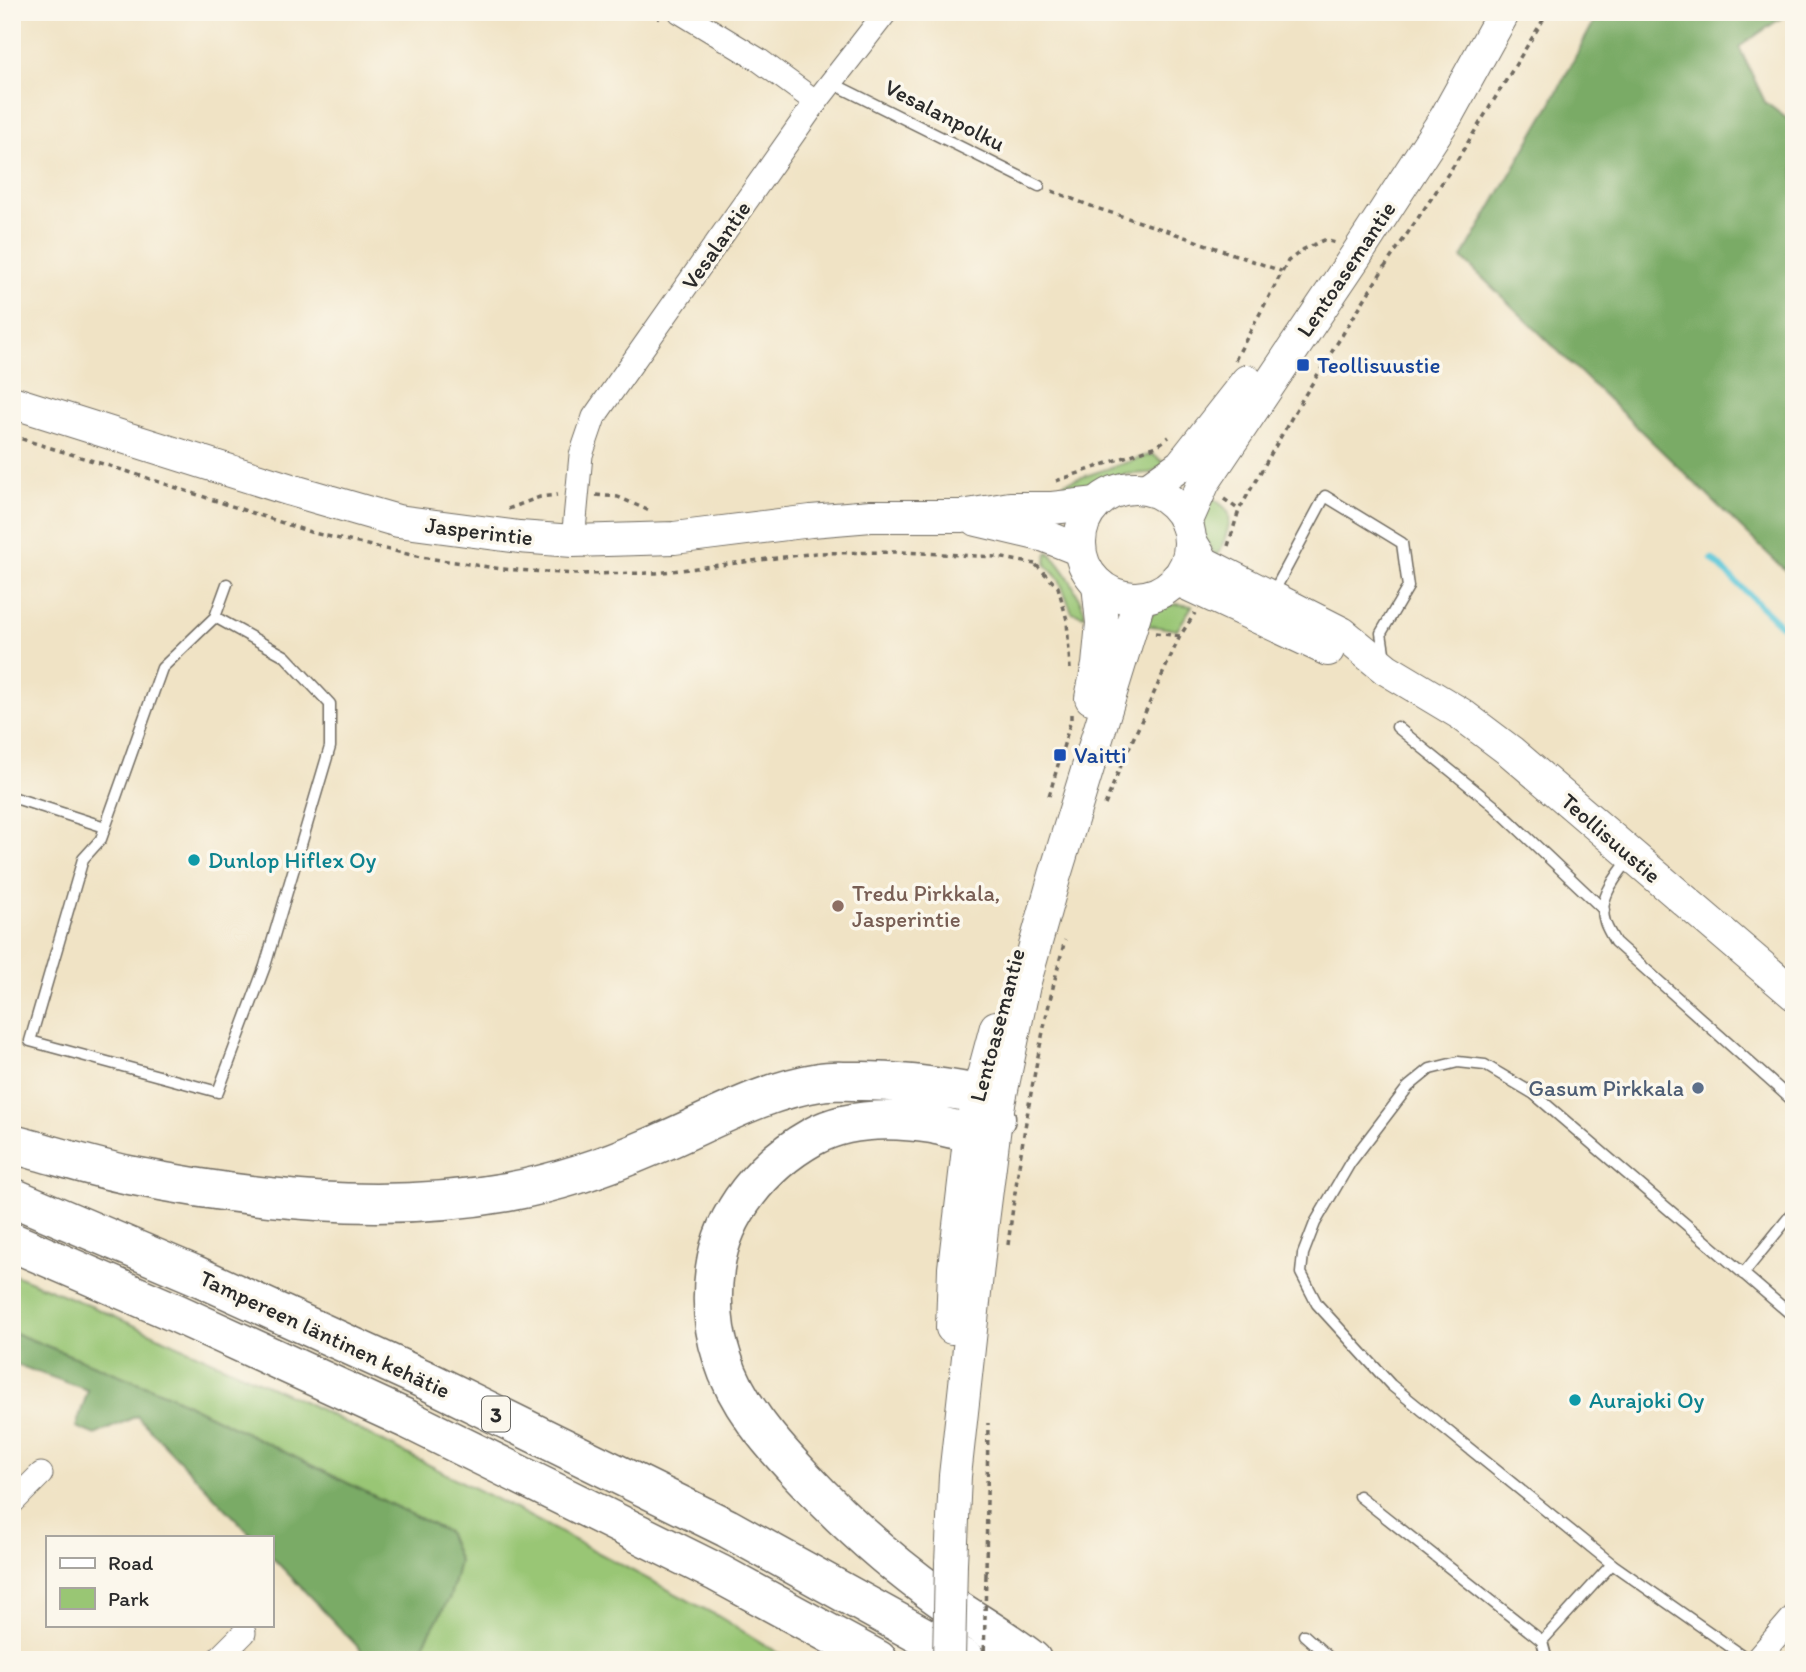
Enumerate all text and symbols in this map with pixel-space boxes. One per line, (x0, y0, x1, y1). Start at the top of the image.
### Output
street label: Vesalanpolku (880, 73, 1010, 158)
street label: Vesalantie (675, 195, 757, 295)
street label: Lentoasemantie (1290, 196, 1402, 342)
place label: Teollisuustie (1317, 351, 1440, 379)
marker: Teollisuustie (1295, 357, 1311, 373)
street label: Jasperintie (423, 510, 535, 552)
place label: Vaitti (1074, 741, 1127, 769)
marker: Vaitti (1052, 747, 1068, 763)
street label: Teollisuustie (1555, 787, 1667, 889)
place label: Dunlop Hiflex Oy (208, 846, 377, 874)
marker: Dunlop Hiflex Oy (186, 852, 202, 868)
place label: Tredu Pirkkala, Jasperintie (852, 879, 1000, 933)
marker: Tredu Pirkkala, Jasperintie (830, 898, 846, 914)
street label: Lentoasemantie (963, 945, 1031, 1105)
place label: Gasum Pirkkala (1528, 1074, 1684, 1102)
marker: Gasum Pirkkala (1690, 1080, 1706, 1096)
street label: Tampereen läntinen kehätie (195, 1264, 455, 1404)
place label: Aurajoki Oy (1589, 1386, 1705, 1414)
marker: Aurajoki Oy (1567, 1392, 1583, 1408)
road number: 3 (482, 1396, 510, 1432)
legend (46, 1536, 273, 1626)
text: Road (108, 1550, 154, 1575)
text: Park (108, 1586, 150, 1611)

